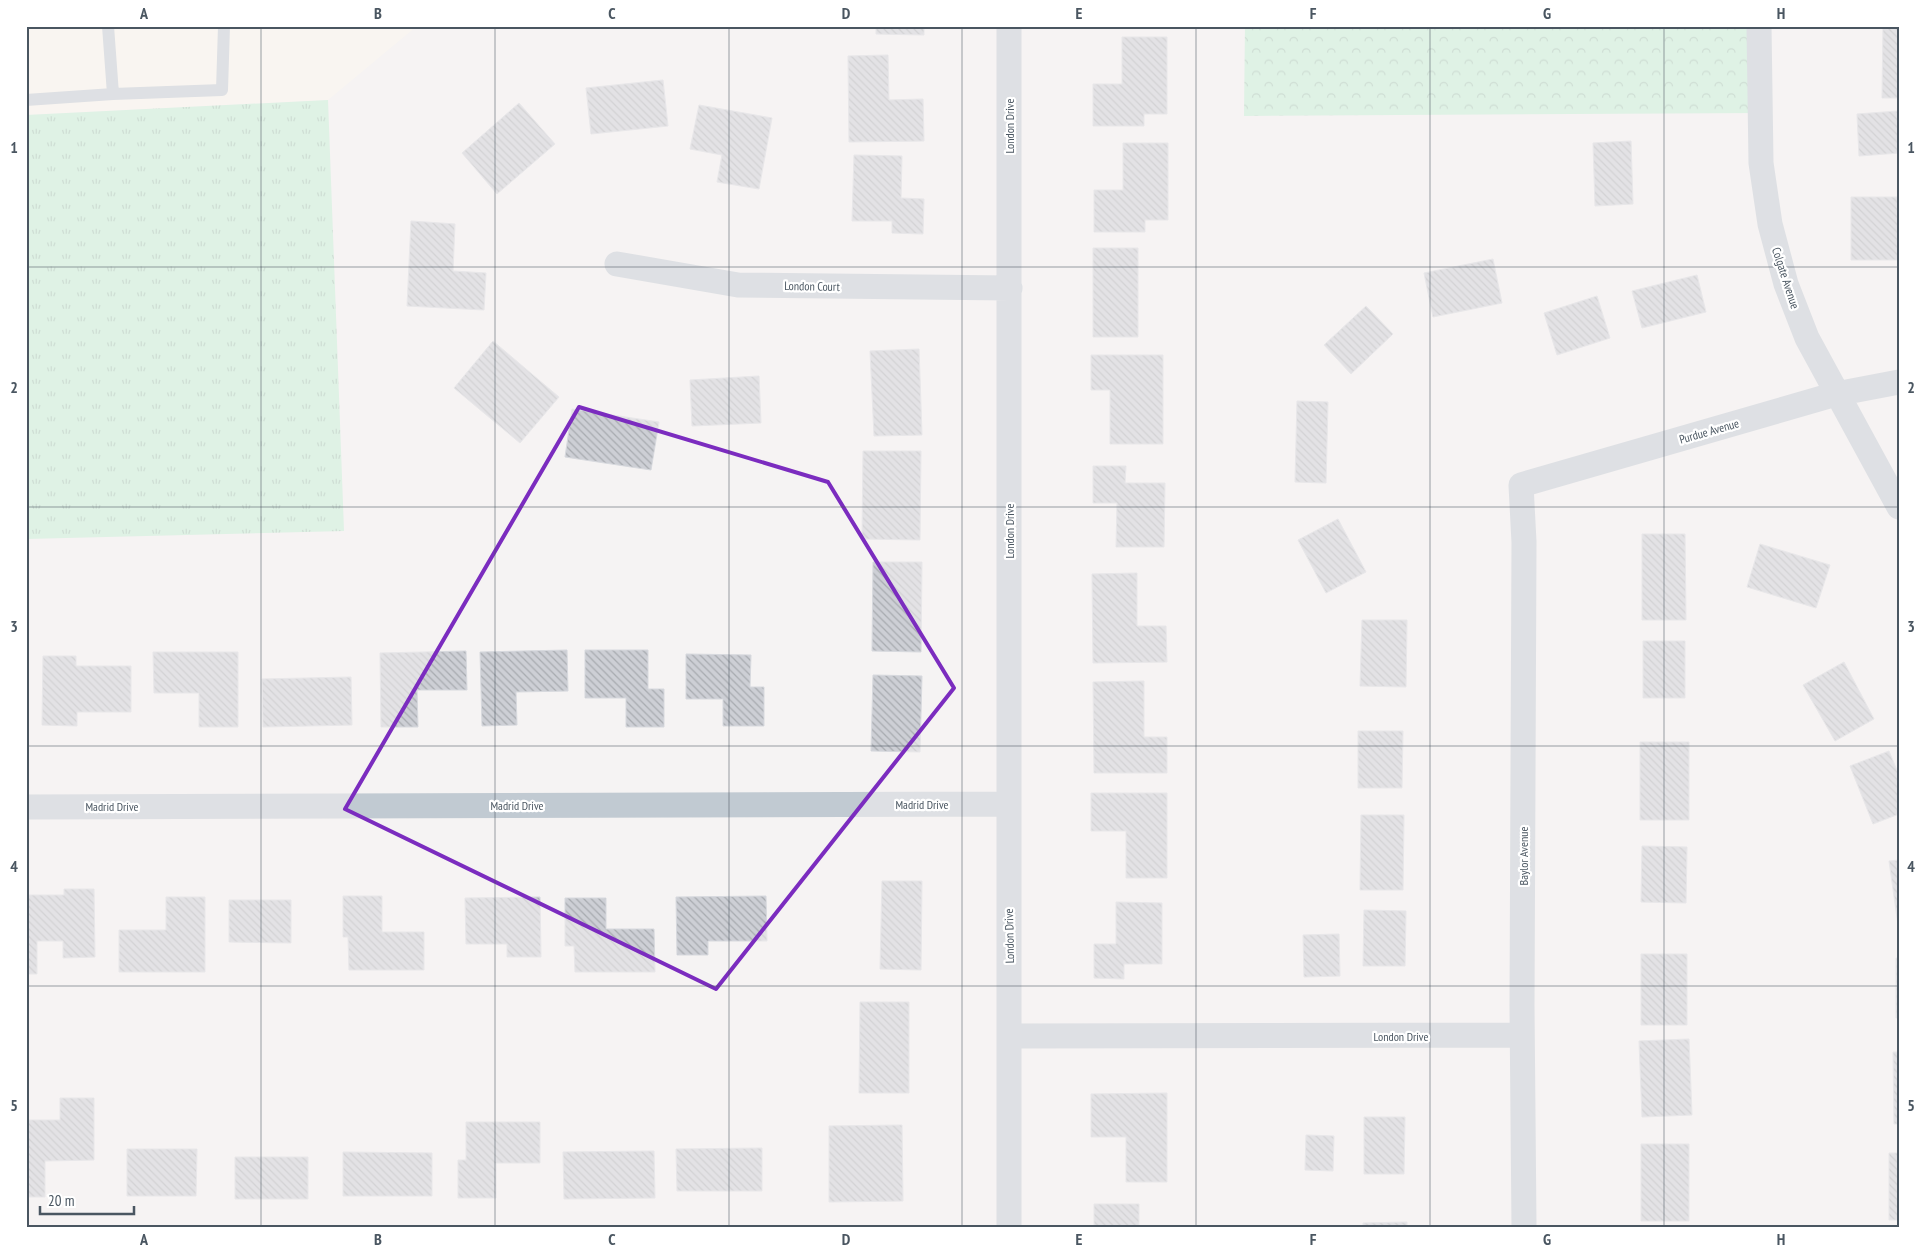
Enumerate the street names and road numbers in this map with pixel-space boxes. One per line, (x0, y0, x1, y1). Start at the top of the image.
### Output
street label: London Drive (1002, 99, 1017, 153)
street label: Colgate Avenue (1769, 245, 1803, 311)
street label: London Court (784, 278, 841, 294)
street label: Purdue Avenue (1677, 415, 1741, 447)
street label: London Drive (1002, 504, 1017, 558)
street label: Madrid Drive (895, 797, 949, 812)
street label: Madrid Drive (490, 798, 544, 813)
street label: Madrid Drive (85, 799, 139, 814)
street label: Baylor Avenue (1516, 827, 1531, 885)
street label: London Drive (1001, 908, 1017, 964)
street label: London Drive (1374, 1029, 1428, 1044)

